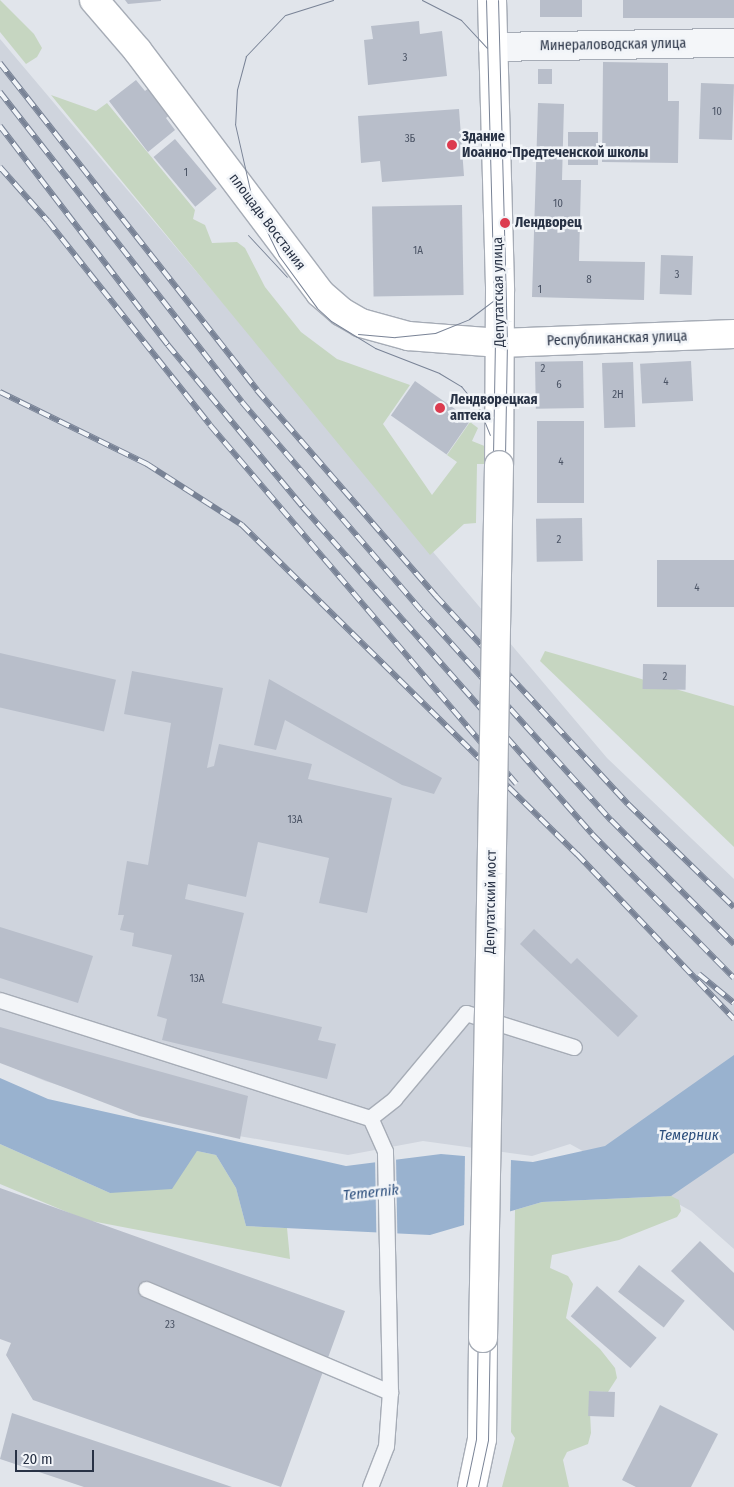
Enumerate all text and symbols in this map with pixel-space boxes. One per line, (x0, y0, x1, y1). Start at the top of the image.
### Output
street label: Минераловодская улица (540, 35, 686, 55)
house number: 3 (403, 51, 407, 65)
house number: 10 (712, 105, 722, 119)
place label: Здание Иоанно-Предтеченской школы (462, 129, 648, 162)
house number: 3Б (405, 132, 415, 146)
marker: Здание Иоанно-Предтеченской школы (446, 139, 458, 151)
house number: 1 (184, 166, 188, 180)
street label: площадь Восстания (225, 170, 309, 274)
house number: 10 (553, 197, 563, 211)
place label: Лендворец (515, 215, 582, 231)
marker: Лендворец (499, 217, 511, 229)
street label: Депутатская улица (490, 237, 508, 347)
house number: 1А (413, 244, 423, 258)
house number: 3 (675, 268, 679, 282)
house number: 8 (586, 273, 592, 287)
house number: 1 (538, 283, 542, 297)
street label: Республиканская улица (546, 328, 688, 350)
house number: 2 (541, 362, 545, 376)
house number: 4 (663, 375, 669, 389)
house number: 6 (556, 378, 562, 392)
house number: 2Н (612, 388, 624, 402)
place label: Лендворецкая аптека (450, 392, 537, 424)
marker: Лендворецкая аптека (434, 402, 446, 414)
house number: 4 (558, 455, 564, 469)
house number: 2 (557, 533, 561, 547)
house number: 4 (694, 581, 700, 595)
house number: 2 (663, 670, 667, 684)
house number: 13А (287, 813, 303, 827)
street label: Депутатский мост (482, 850, 500, 954)
house number: 13А (189, 972, 205, 986)
water label: Темерник (659, 1127, 719, 1145)
water label: Temernik (342, 1181, 400, 1205)
house number: 23 (165, 1318, 175, 1332)
scale bar (18, 1440, 96, 1472)
text: 20 m (23, 1450, 53, 1468)

